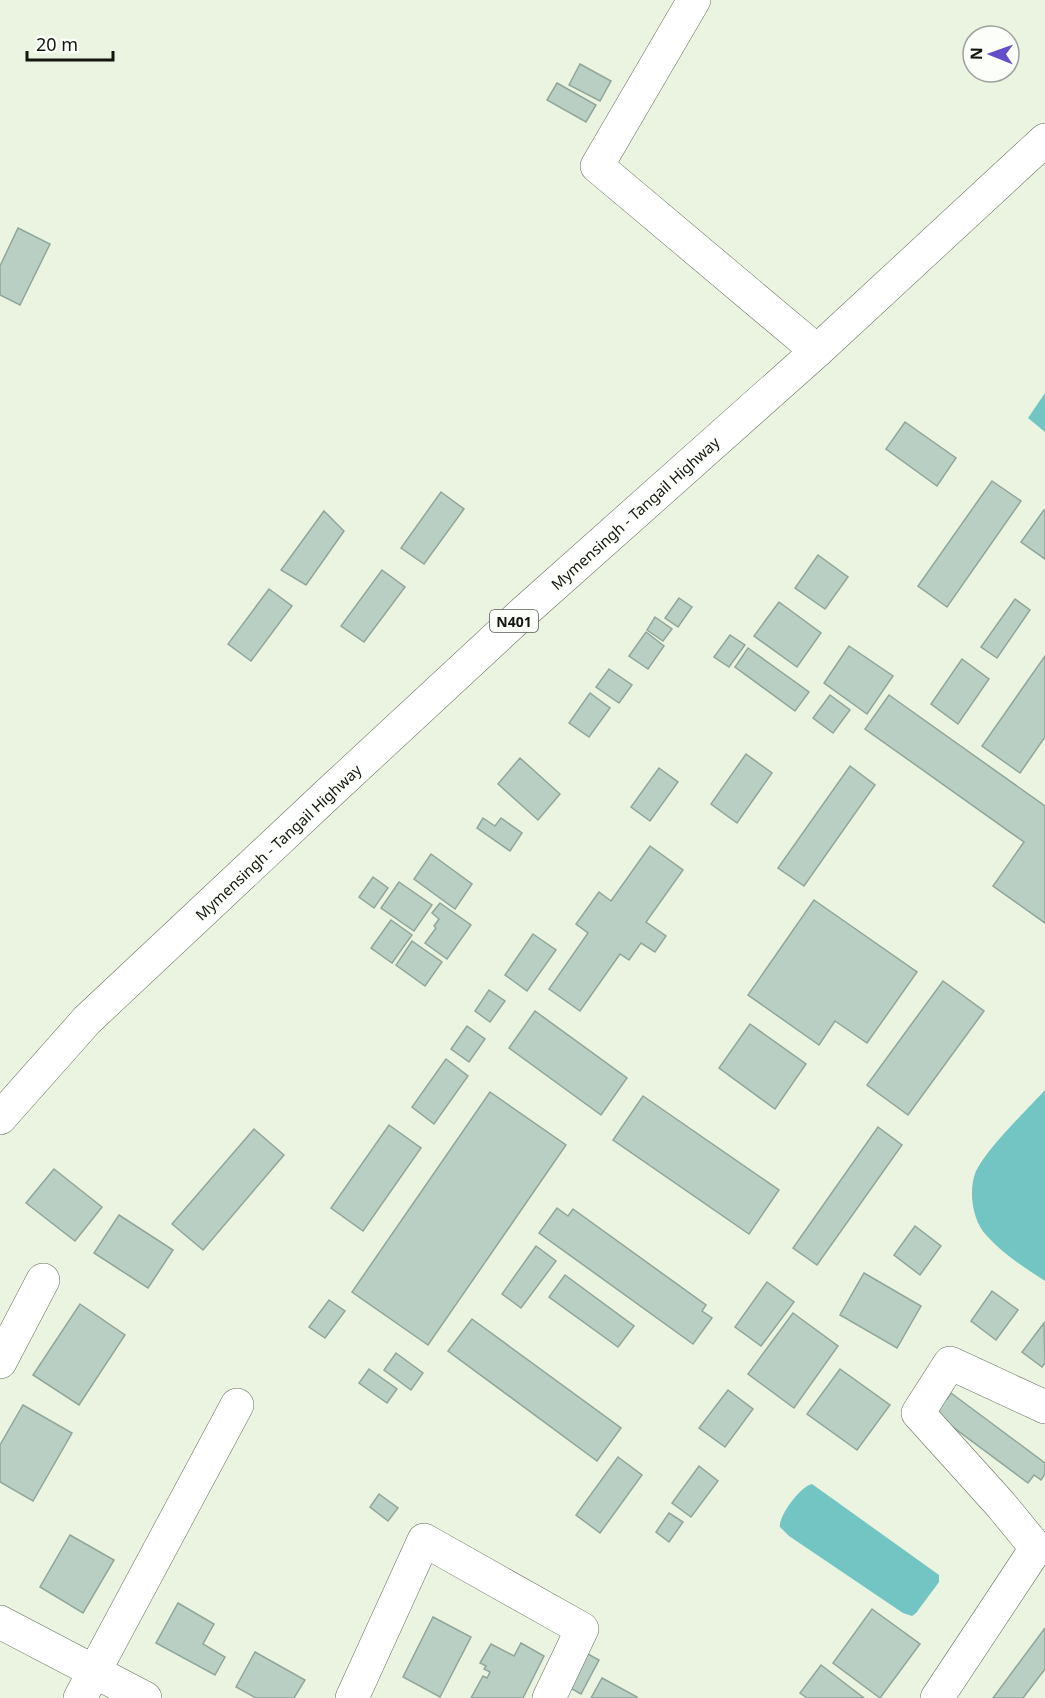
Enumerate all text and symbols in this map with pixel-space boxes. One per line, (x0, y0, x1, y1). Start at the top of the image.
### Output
scale bar (27, 24, 112, 62)
north arrow (961, 24, 1021, 84)
text: 20 m (36, 32, 78, 56)
text: N (965, 47, 987, 60)
street label: Mymensingh - Tangail Highway (547, 432, 724, 594)
road number: N401 (490, 610, 538, 632)
street label: Mymensingh - Tangail Highway (191, 759, 365, 924)

